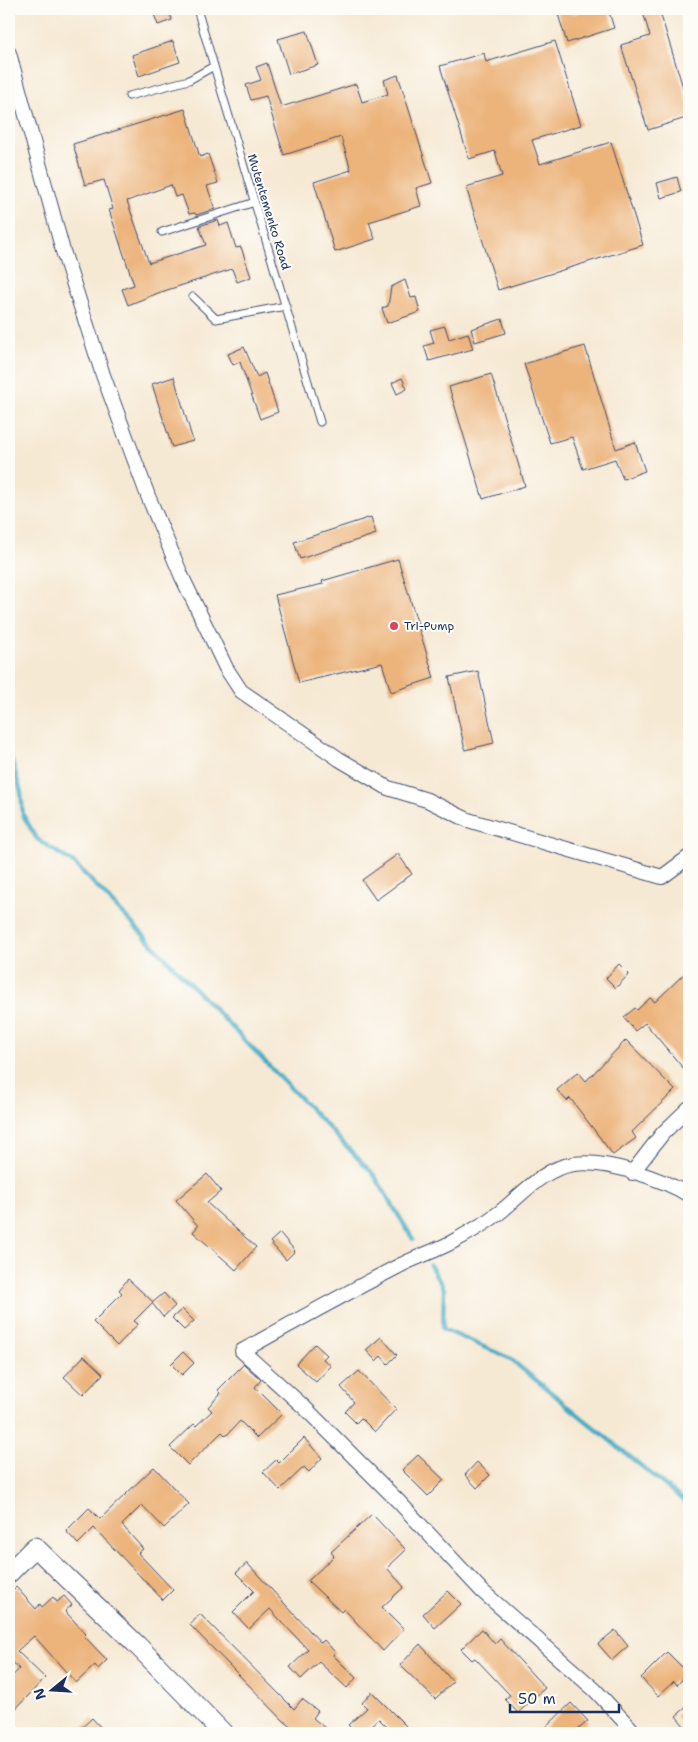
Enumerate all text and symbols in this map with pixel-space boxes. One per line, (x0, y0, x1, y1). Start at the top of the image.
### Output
street label: Mutentemenko Road (244, 152, 294, 272)
place label: Tri-Pump (404, 618, 455, 634)
marker: Tri-Pump (388, 620, 400, 632)
north arrow (28, 1664, 78, 1714)
scale bar (510, 1682, 619, 1714)
text: N (29, 1686, 50, 1702)
text: 50 m (518, 1689, 556, 1709)

